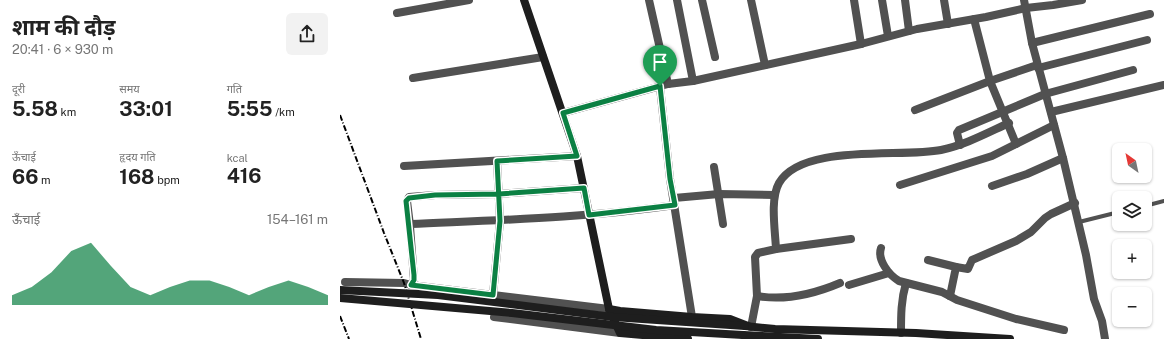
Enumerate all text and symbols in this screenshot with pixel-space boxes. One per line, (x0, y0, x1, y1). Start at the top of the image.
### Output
button: share (286, 13, 328, 55)
text: शाम की दौड़ (12, 14, 116, 40)
text: 20:41 · 6 × 930 m (12, 42, 113, 57)
pin (643, 45, 677, 86)
icon: arrive (649, 51, 671, 73)
text: दूरी (12, 83, 25, 95)
text: समय (119, 83, 140, 95)
text: गति (227, 83, 242, 95)
text: 5.58 (12, 97, 58, 121)
text: 33:01 (119, 97, 173, 121)
text: 5:55 (227, 97, 273, 121)
text: km (58, 106, 76, 118)
text: /km (273, 106, 295, 118)
north arrow (1112, 143, 1152, 183)
map controls (1112, 143, 1152, 327)
text: ऊँचाई (12, 151, 36, 163)
text: हृदय गति (119, 151, 156, 163)
text: kcal (227, 152, 248, 164)
text: 416 (227, 164, 262, 188)
text: 66 (12, 165, 38, 189)
text: 168 (119, 165, 154, 189)
text: m (38, 174, 51, 186)
text: bpm (154, 174, 180, 186)
button: layers (1112, 191, 1152, 231)
text: ऊँचाई (12, 212, 40, 227)
text: 154–161 m (267, 212, 328, 227)
button: + (1112, 239, 1152, 279)
button: − (1112, 287, 1152, 327)

